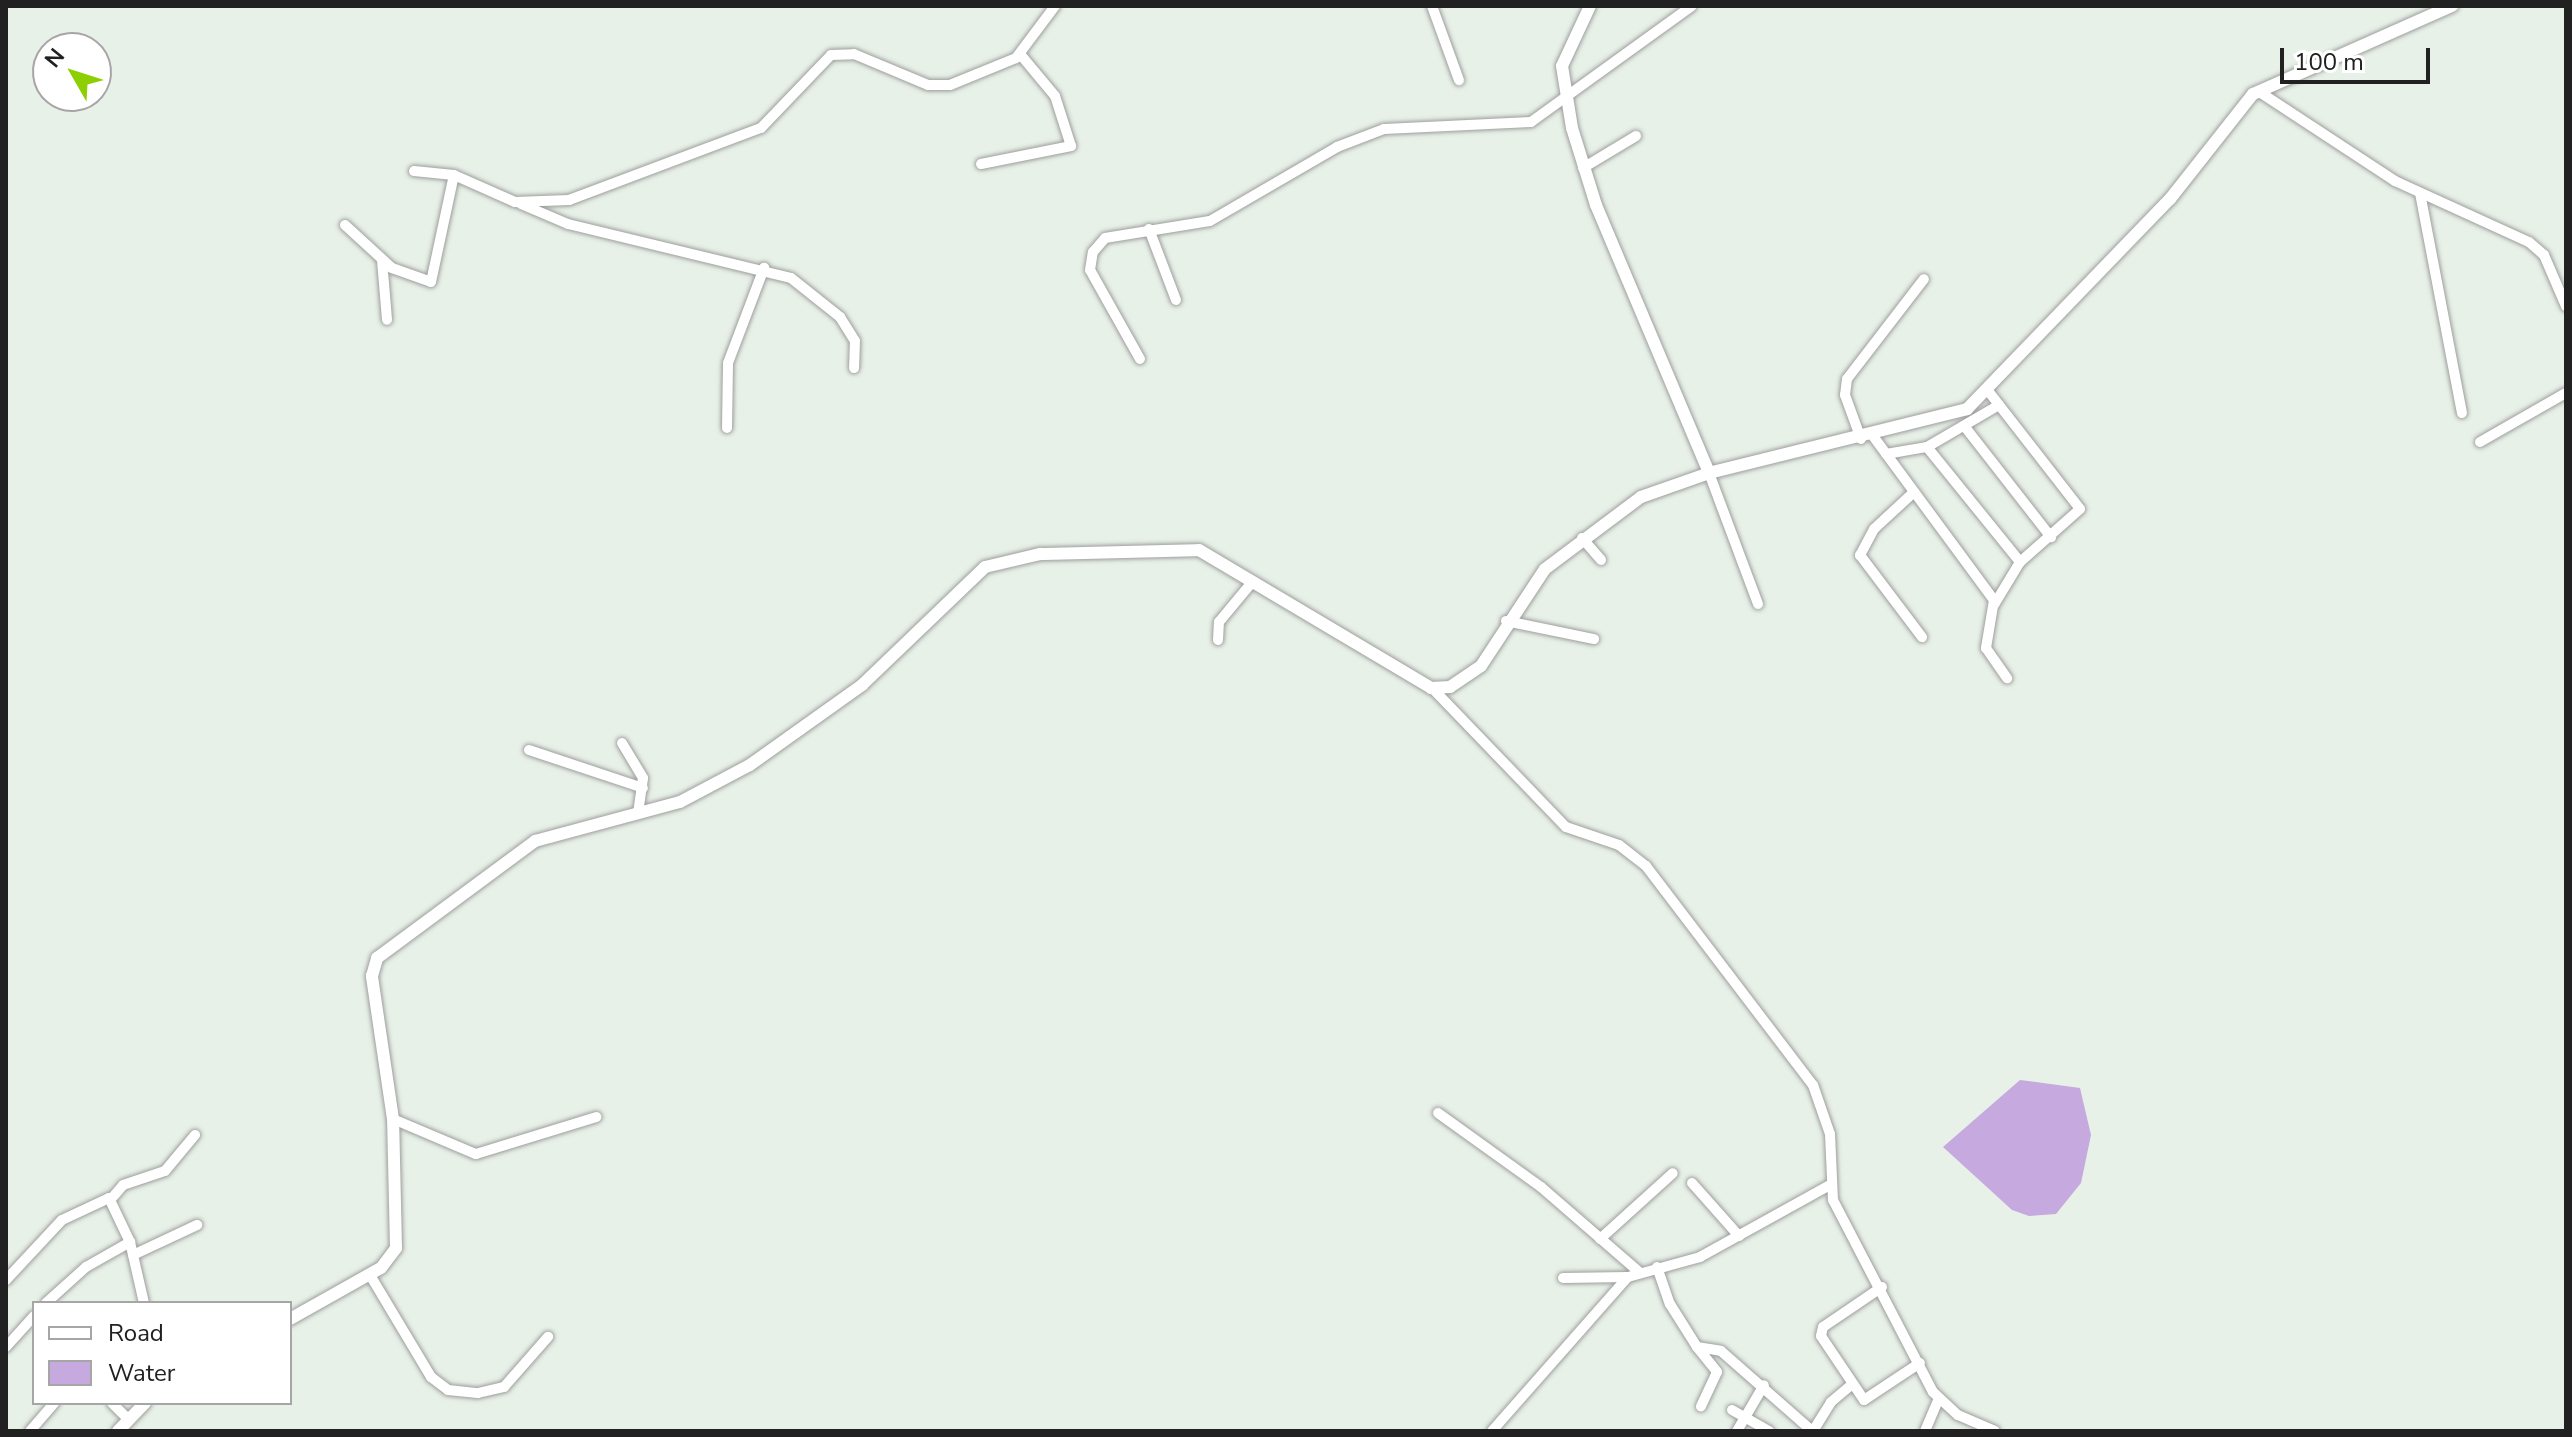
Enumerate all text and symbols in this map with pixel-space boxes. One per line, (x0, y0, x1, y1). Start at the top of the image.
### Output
north arrow (32, 32, 112, 112)
scale bar (2284, 32, 2434, 82)
text: N (38, 42, 72, 74)
text: 100 m (2294, 46, 2364, 78)
legend (32, 1301, 292, 1405)
text: Road (108, 1317, 164, 1349)
text: Water (108, 1357, 175, 1389)

